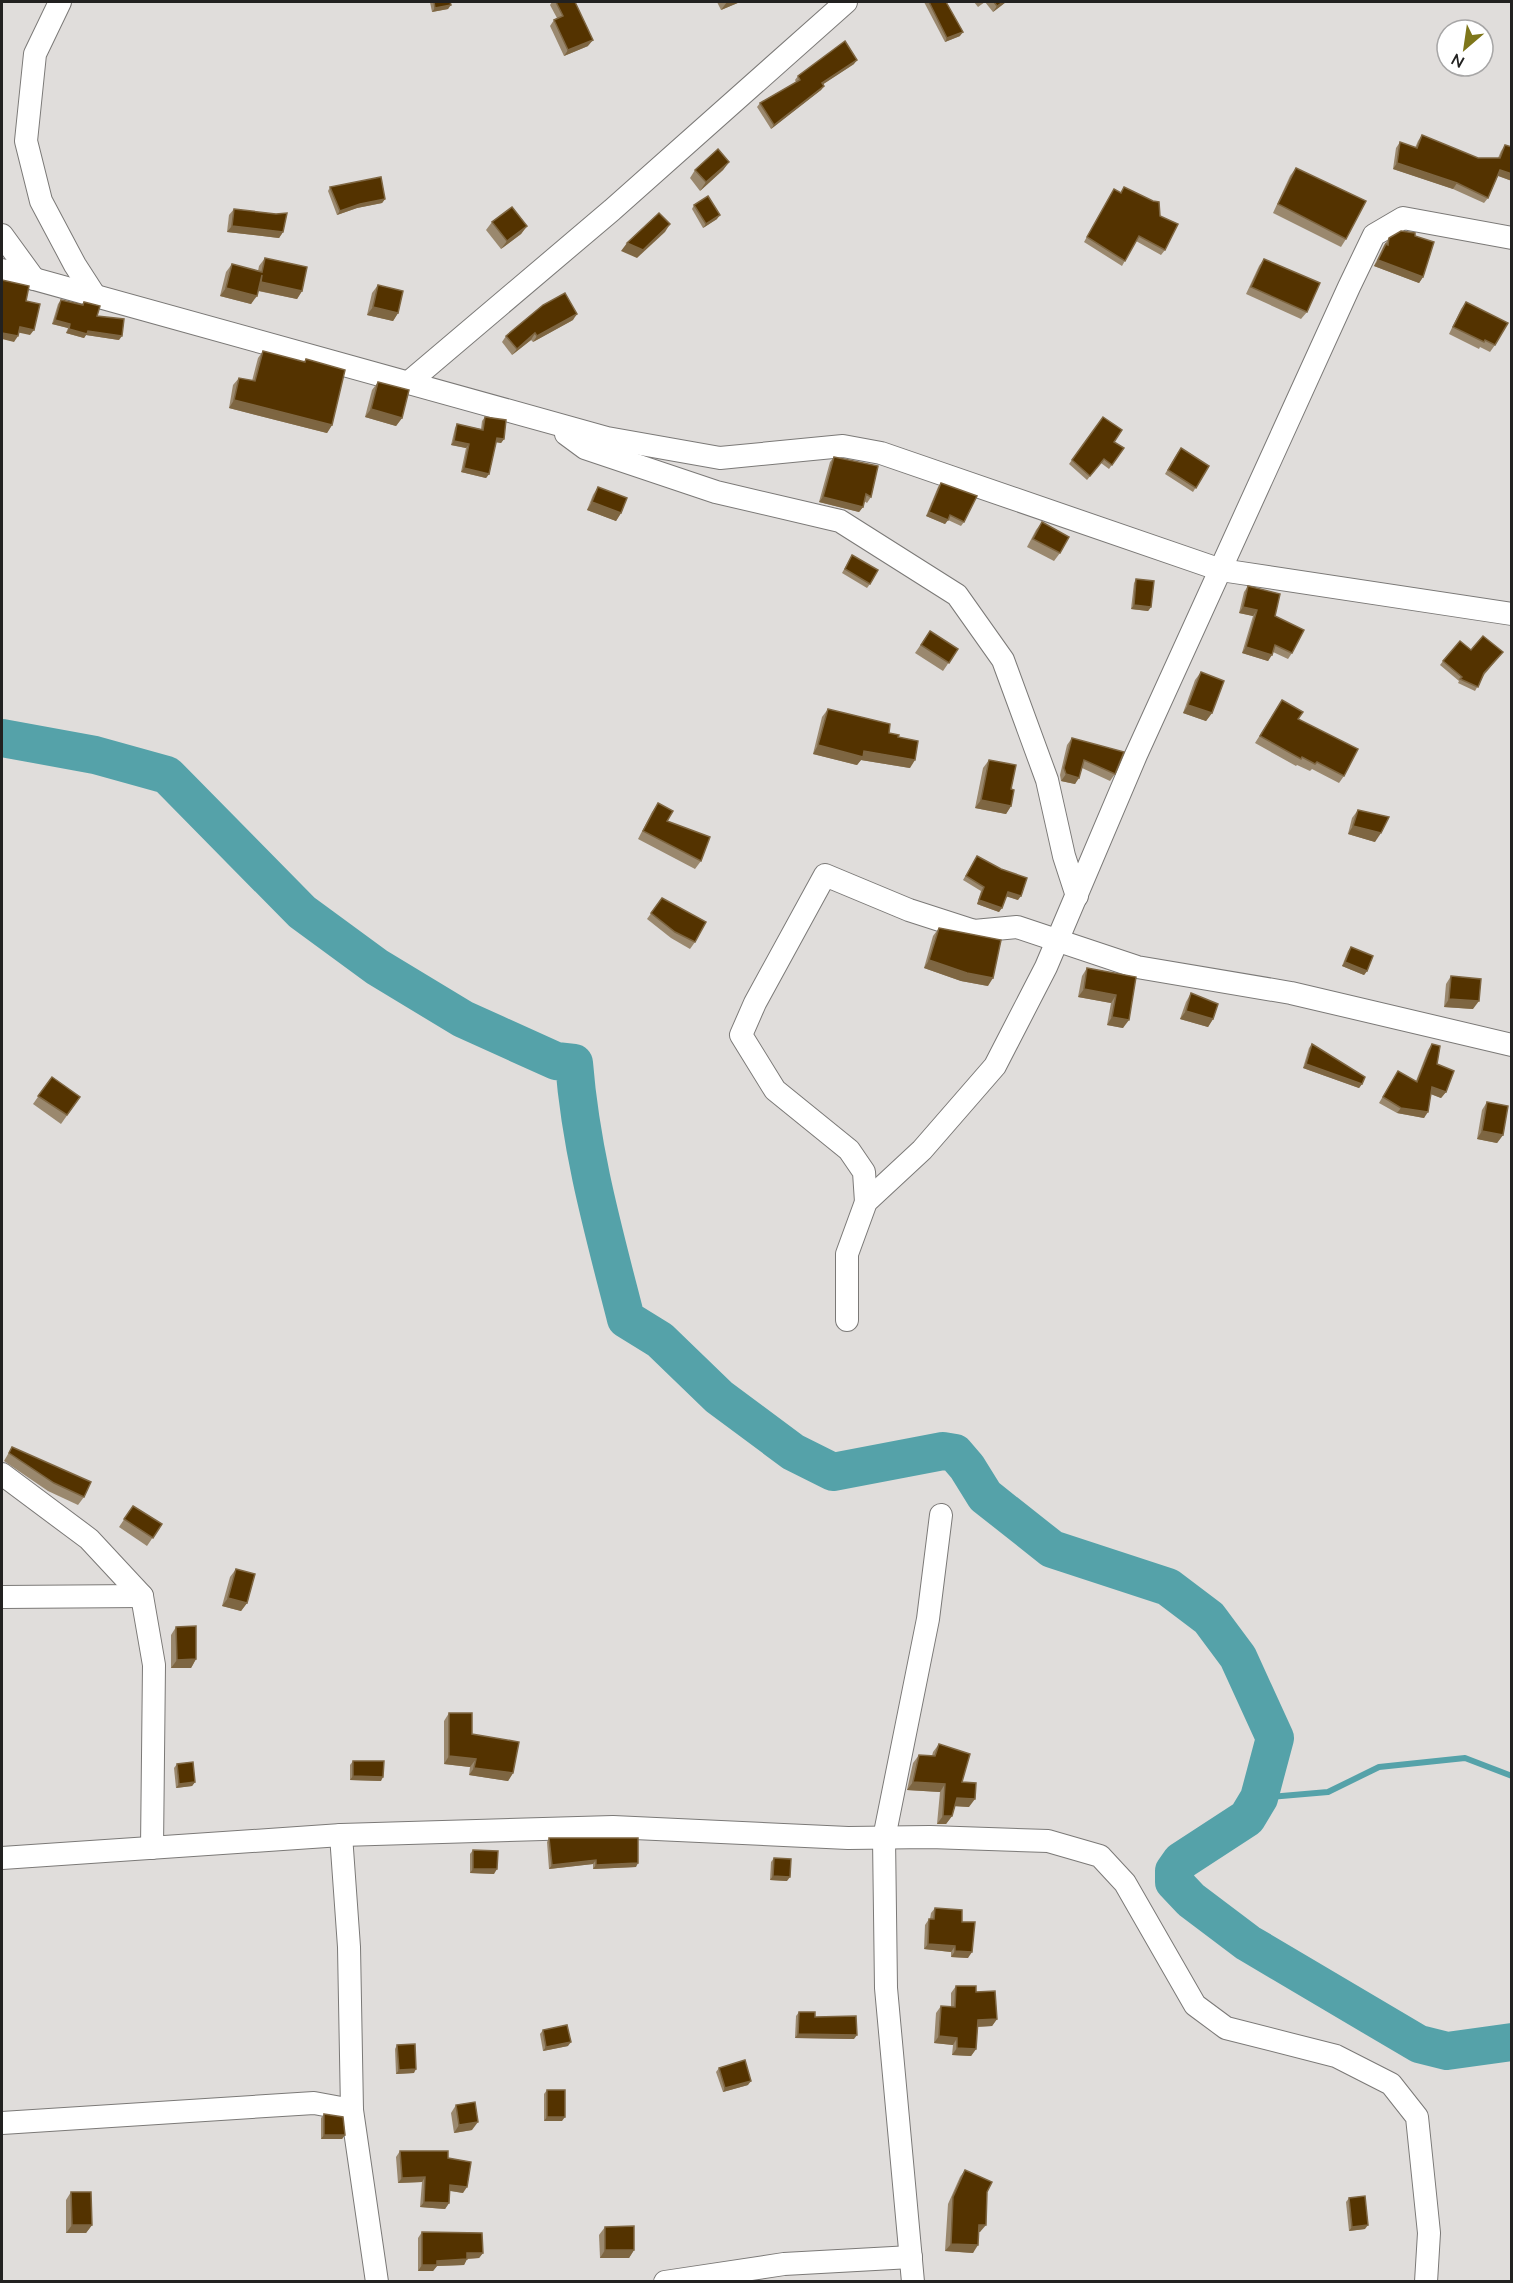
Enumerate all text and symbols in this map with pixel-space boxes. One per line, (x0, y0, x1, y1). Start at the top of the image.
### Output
north arrow (1435, 18, 1495, 78)
text: N (1448, 48, 1469, 73)

